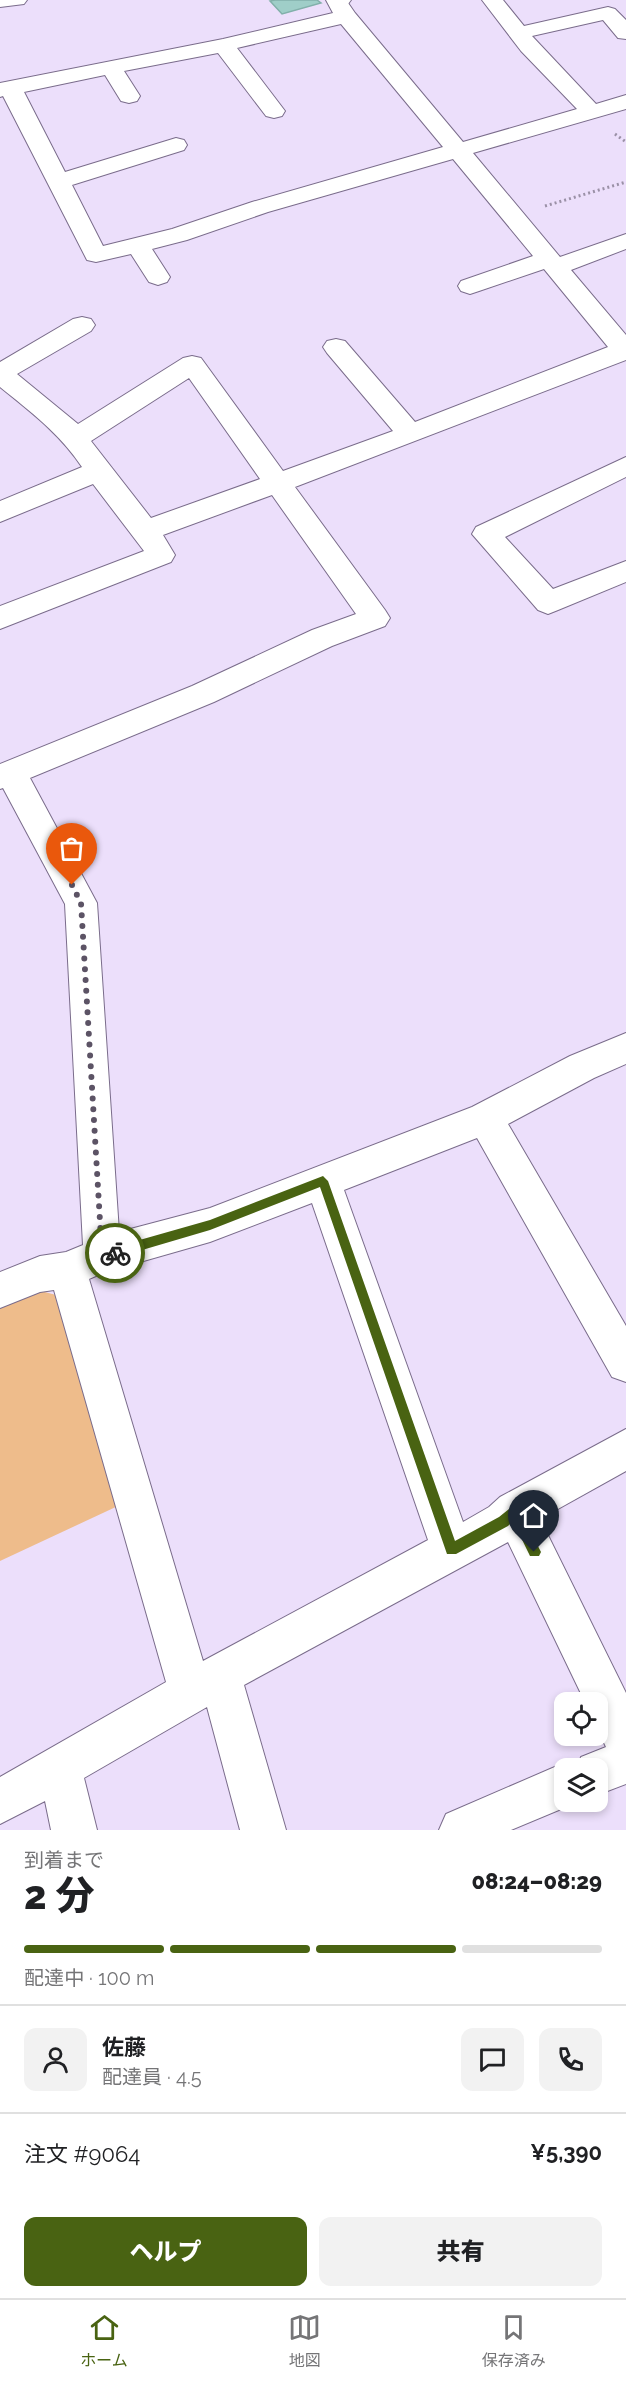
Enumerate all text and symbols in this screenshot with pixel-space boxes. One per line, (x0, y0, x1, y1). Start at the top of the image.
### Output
pin (46, 823, 97, 885)
icon: bag (55, 832, 88, 865)
courier (85, 1223, 145, 1283)
icon: bike (99, 1237, 132, 1270)
pin (508, 1490, 559, 1552)
icon: home (517, 1499, 550, 1532)
map controls (554, 1692, 608, 1812)
button: locate (554, 1692, 608, 1746)
button: layers (554, 1758, 608, 1812)
text: 到着まで (24, 1848, 104, 1872)
text: 08:24–08:29 (471, 1868, 602, 1894)
text: 2 分 (24, 1872, 95, 1918)
text: 配達中 · 100 m (24, 1966, 155, 1990)
button: person (24, 2028, 87, 2091)
button: chat (461, 2028, 524, 2091)
button: phone (539, 2028, 602, 2091)
text: 佐藤 (102, 2034, 146, 2060)
text: 配達員 · 4.5 (102, 2065, 202, 2089)
text: ¥5,390 (530, 2139, 602, 2165)
text: 注文 #9064 (24, 2141, 140, 2167)
button: ヘルプ (24, 2217, 307, 2286)
button: 共有 (319, 2217, 602, 2286)
tab: ホーム (80, 2311, 128, 2371)
tab: 地図 (288, 2311, 321, 2371)
tab: 保存済み (482, 2311, 546, 2371)

